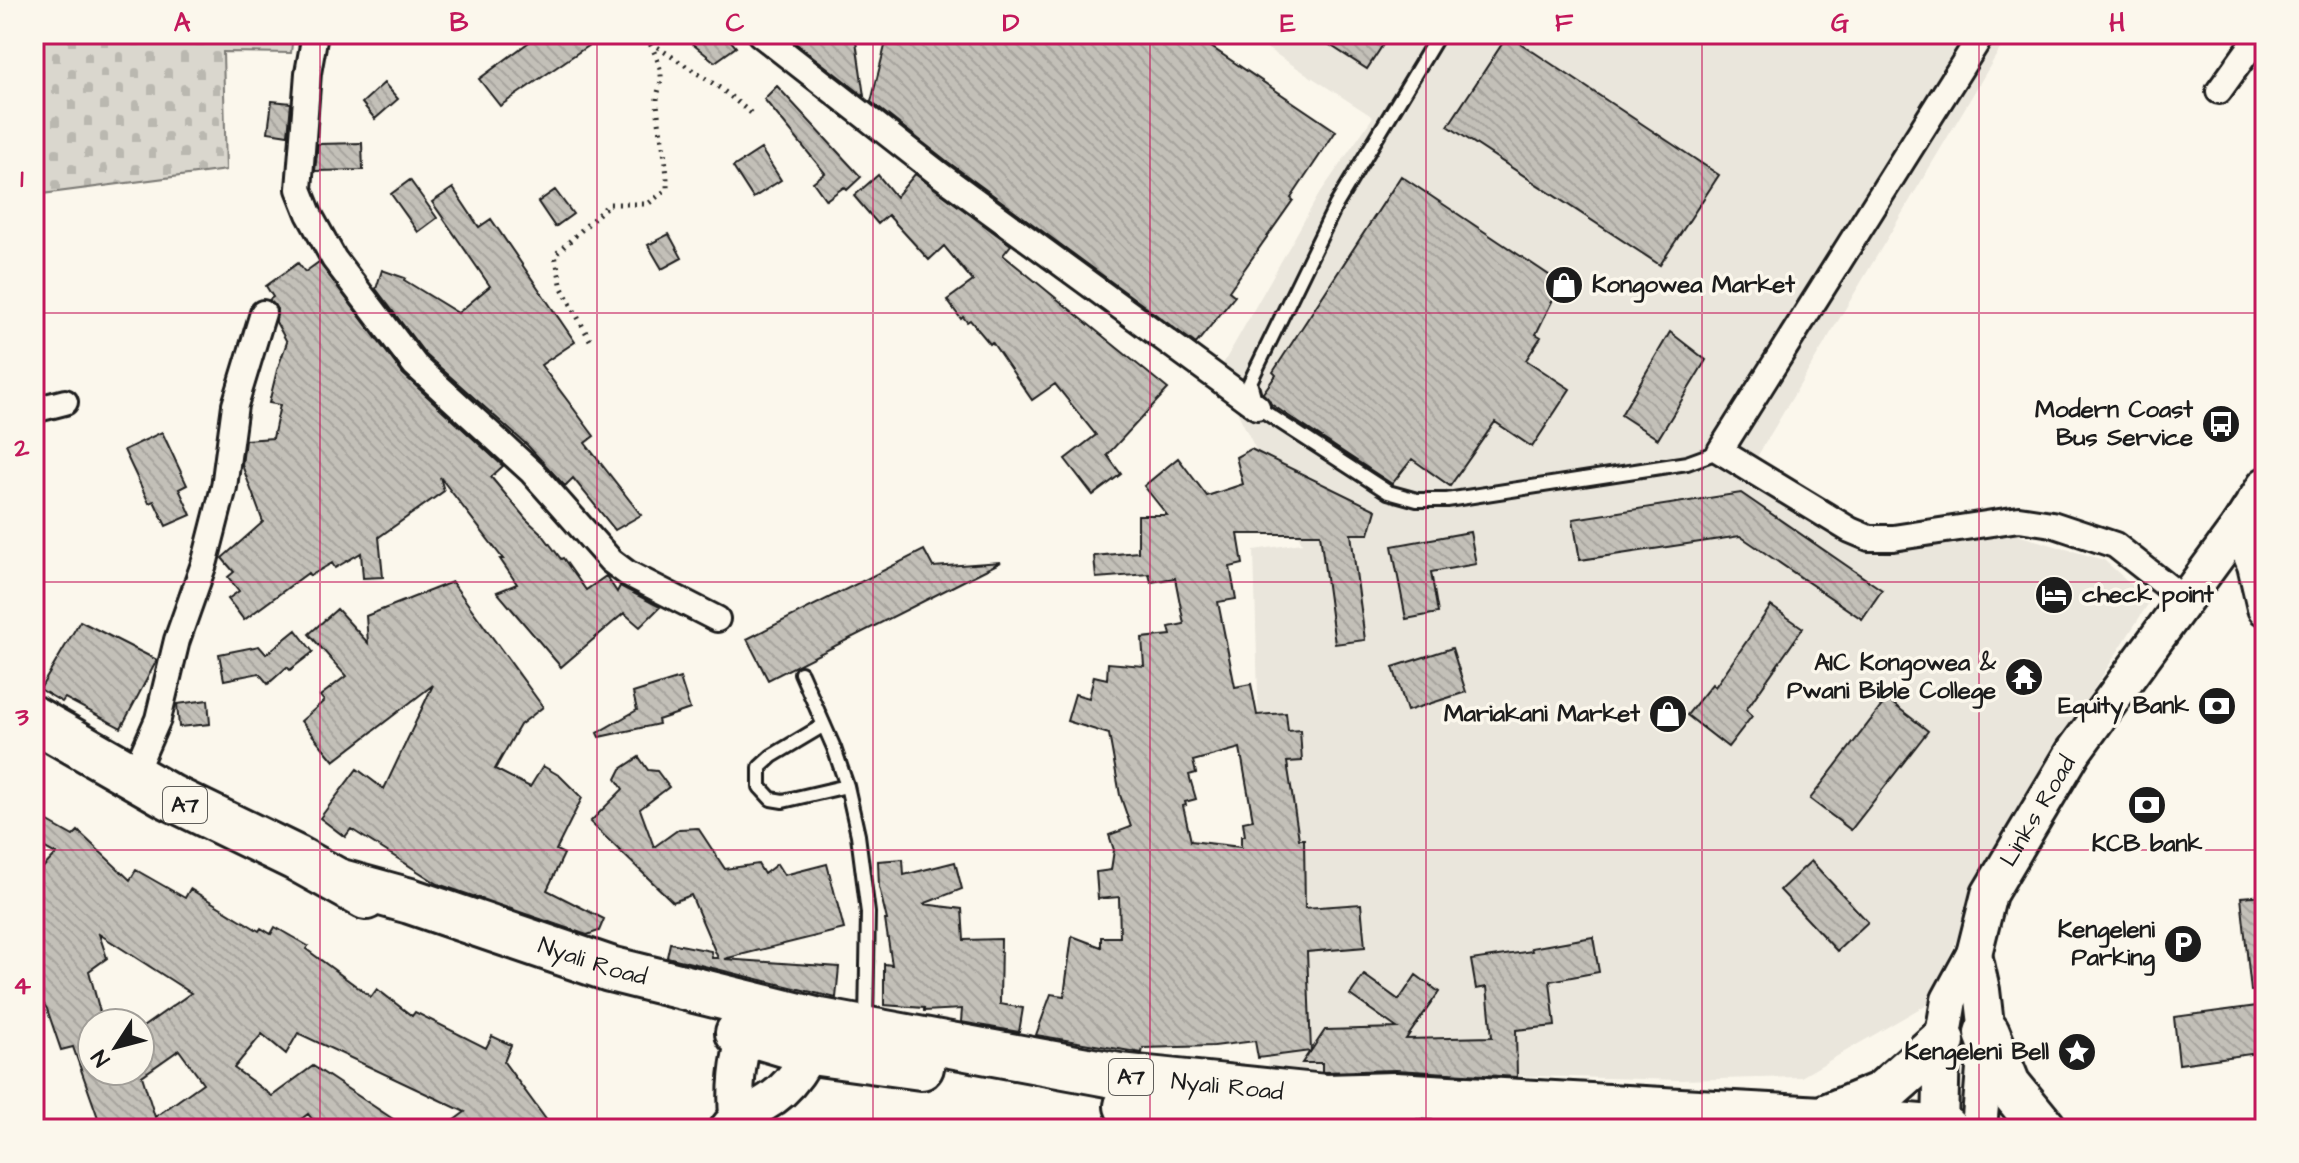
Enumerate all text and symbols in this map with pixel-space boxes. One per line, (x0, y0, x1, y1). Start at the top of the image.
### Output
text: A (174, 5, 191, 41)
text: B (450, 5, 469, 41)
text: C (726, 5, 745, 41)
text: D (1003, 5, 1020, 41)
text: E (1280, 5, 1296, 41)
text: F (1555, 5, 1574, 41)
text: G (1831, 5, 1849, 41)
text: H (2109, 5, 2125, 41)
text: 1 (20, 161, 24, 197)
shop icon: Kongowea Market (1543, 264, 1585, 306)
place label: Kongowea Market (1592, 268, 1795, 303)
place label: Modern Coast Bus Service (2035, 393, 2193, 455)
bus stop icon: Modern Coast Bus Service (2200, 403, 2242, 445)
text: 2 (14, 430, 30, 466)
hotel icon: check point (2033, 574, 2075, 616)
place label: check point (2082, 578, 2214, 612)
place label: AIC Kongowea & Pwani Bible College (1787, 646, 1997, 709)
temple icon: AIC Kongowea & Pwani Bible College (2003, 656, 2045, 698)
bank icon: Equity Bank (2196, 685, 2238, 727)
place label: Equity Bank (2058, 689, 2189, 725)
shop icon: Mariakani Market (1647, 693, 1689, 735)
place label: Mariakani Market (1444, 697, 1640, 731)
text: 3 (14, 699, 29, 735)
street label: Links Road (1992, 749, 2084, 873)
bank icon: KCB bank (2126, 784, 2168, 826)
road number: A7 (163, 787, 207, 823)
place label: KCB bank (2092, 827, 2203, 861)
place label: Kengeleni Parking (2058, 913, 2156, 976)
parking icon: Kengeleni Parking (2162, 923, 2204, 965)
street label: Nyali Road (533, 929, 650, 995)
text: 4 (13, 968, 31, 1004)
north arrow (76, 1007, 156, 1087)
place icon: Kengeleni Bell (2056, 1031, 2098, 1073)
place label: Kengeleni Bell (1905, 1035, 2049, 1070)
text: N (84, 1043, 118, 1073)
road number: A7 (1109, 1059, 1153, 1095)
street label: Nyali Road (1170, 1064, 1285, 1110)

